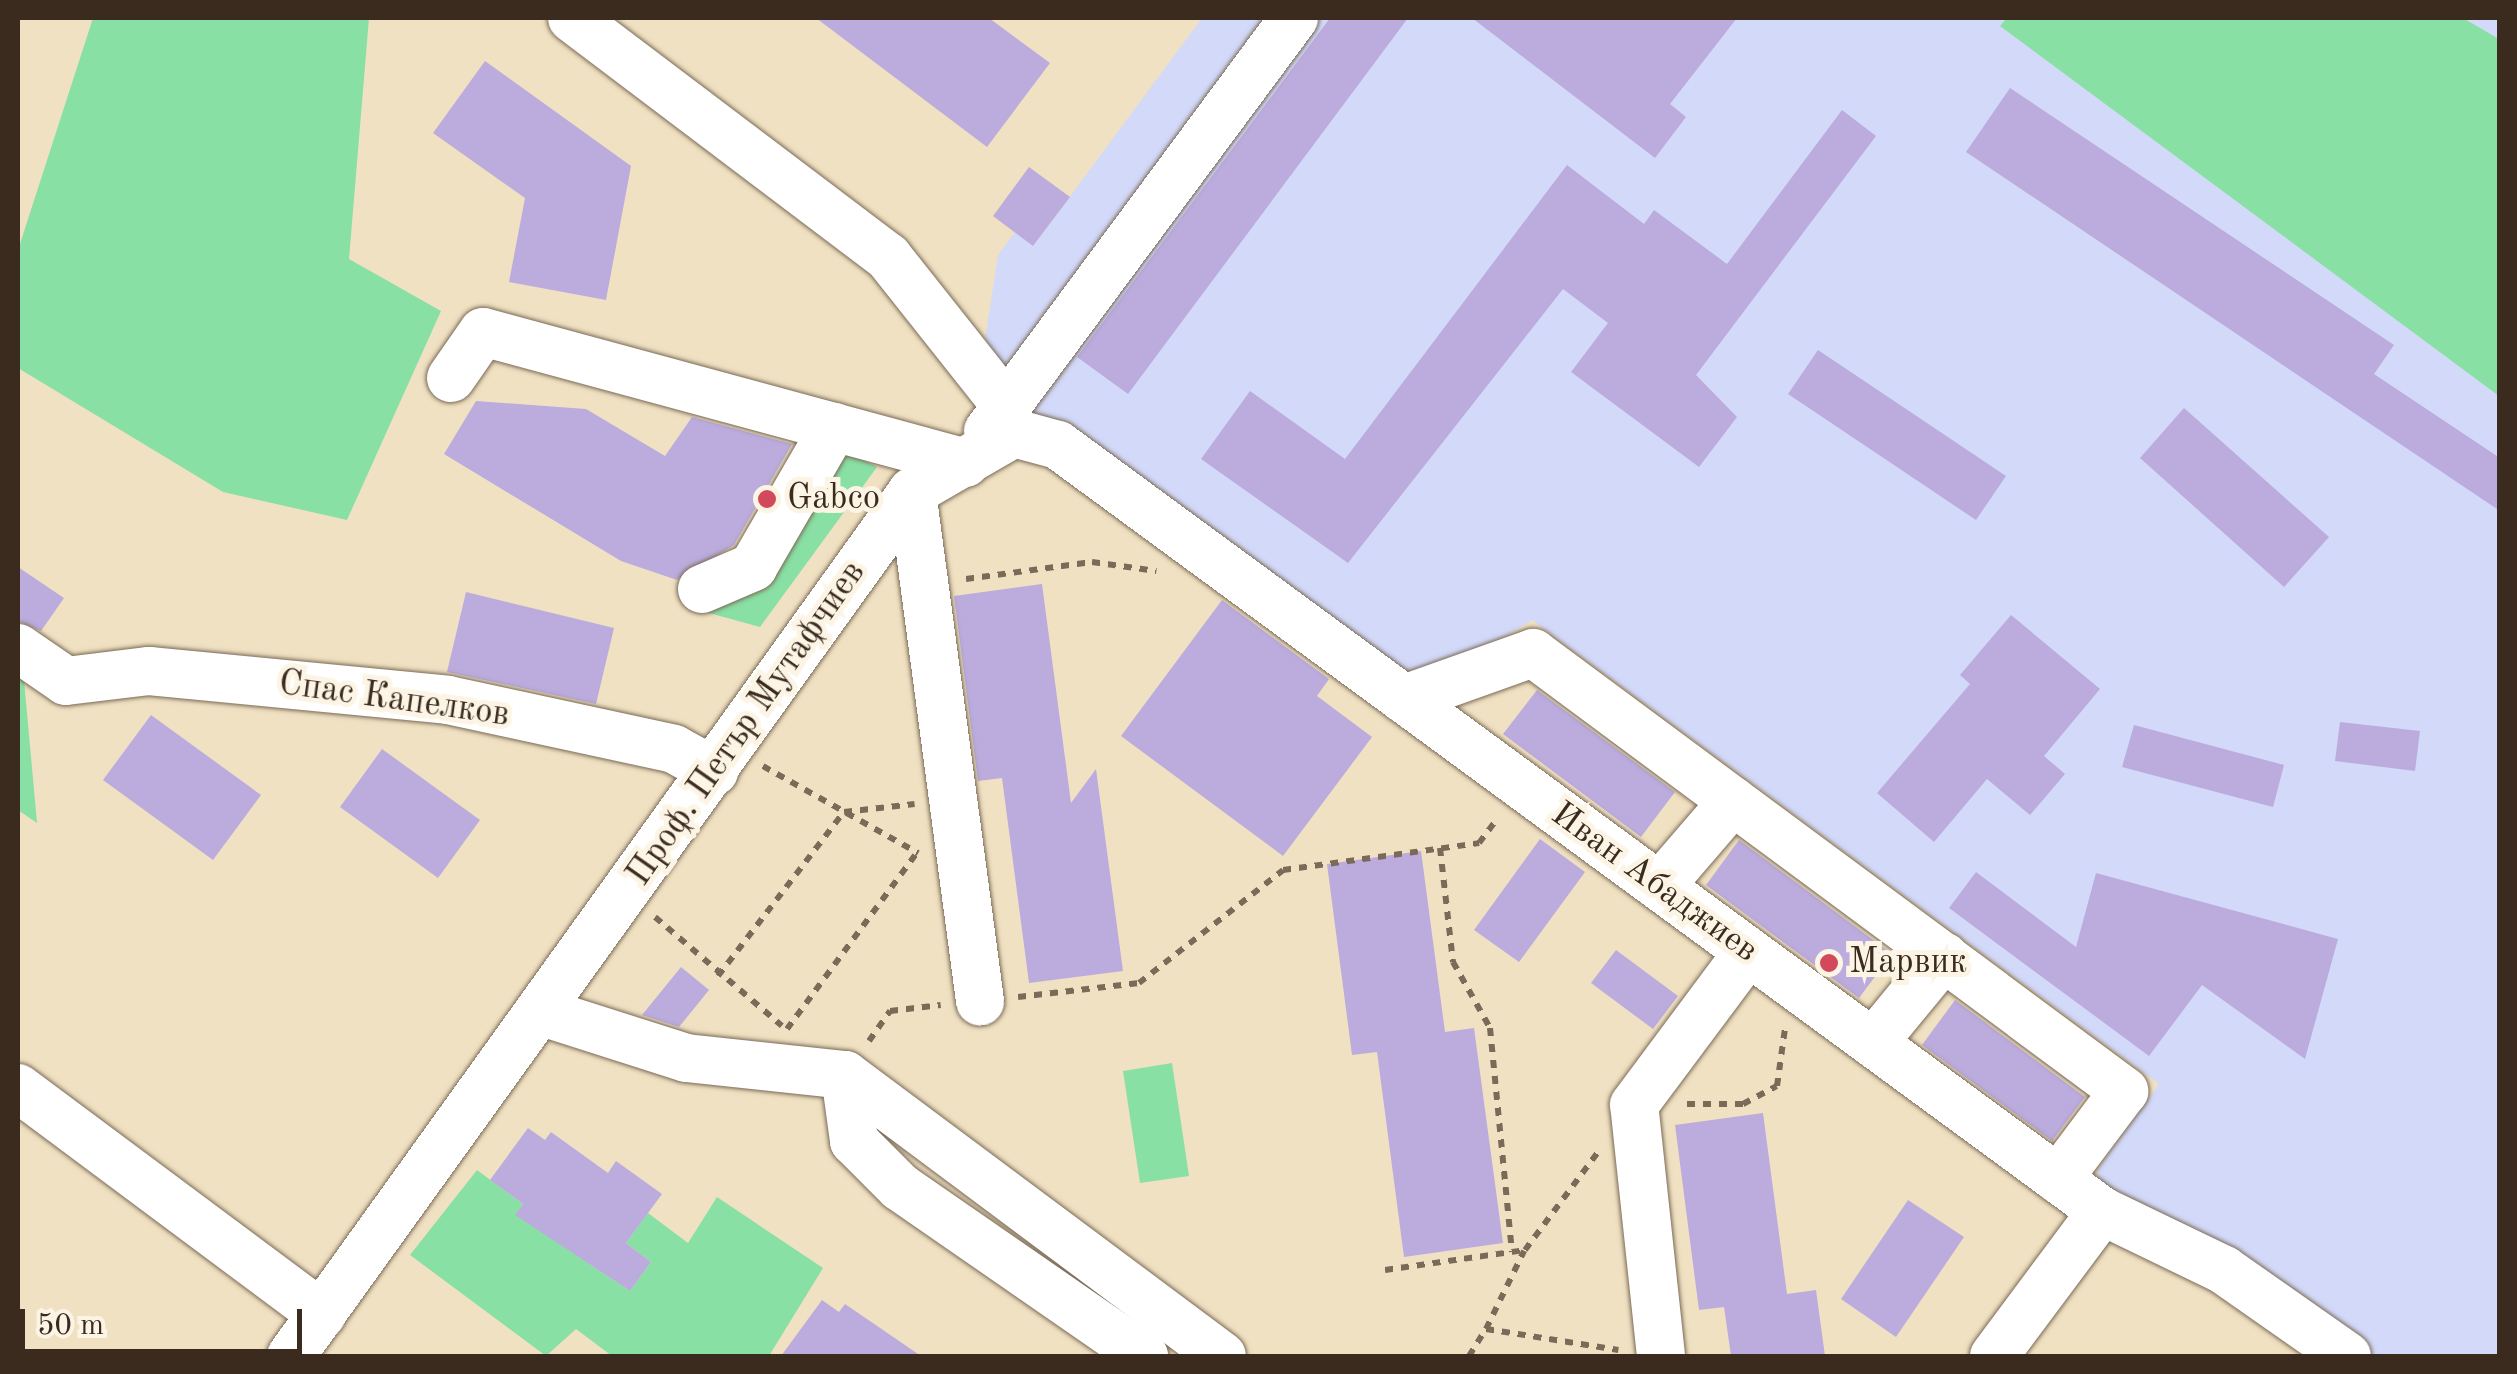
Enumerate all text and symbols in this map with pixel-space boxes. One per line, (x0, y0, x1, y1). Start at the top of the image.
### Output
place label: Gabco (787, 478, 880, 520)
marker: Gabco (756, 488, 778, 510)
street label: Проф. Петър Мутафчиев (619, 554, 875, 894)
street label: Спас Капелков (276, 663, 512, 737)
street label: Иван Абаджиев (1542, 794, 1766, 972)
place label: Марвик (1849, 942, 1967, 984)
marker: Марвик (1818, 952, 1840, 974)
scale bar (25, 1289, 308, 1351)
text: 50 m (37, 1311, 104, 1341)

